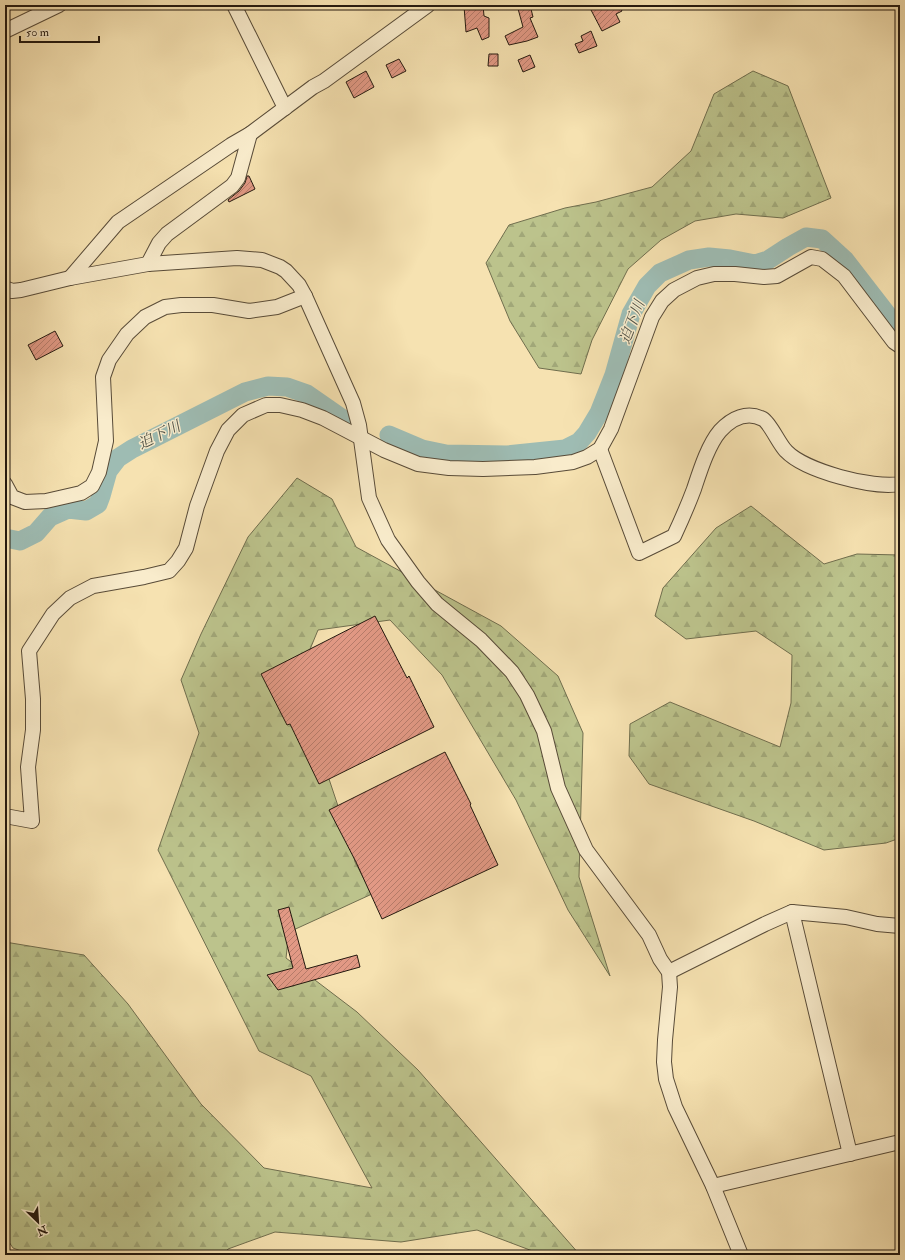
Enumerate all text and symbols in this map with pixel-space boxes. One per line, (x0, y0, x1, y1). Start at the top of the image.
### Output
scale bar (20, 18, 99, 44)
text: 50 m (26, 25, 50, 40)
water label: 迫下川 (616, 296, 650, 347)
water label: 迫下川 (135, 416, 185, 454)
north arrow (18, 1202, 58, 1242)
text: N (34, 1222, 50, 1239)

